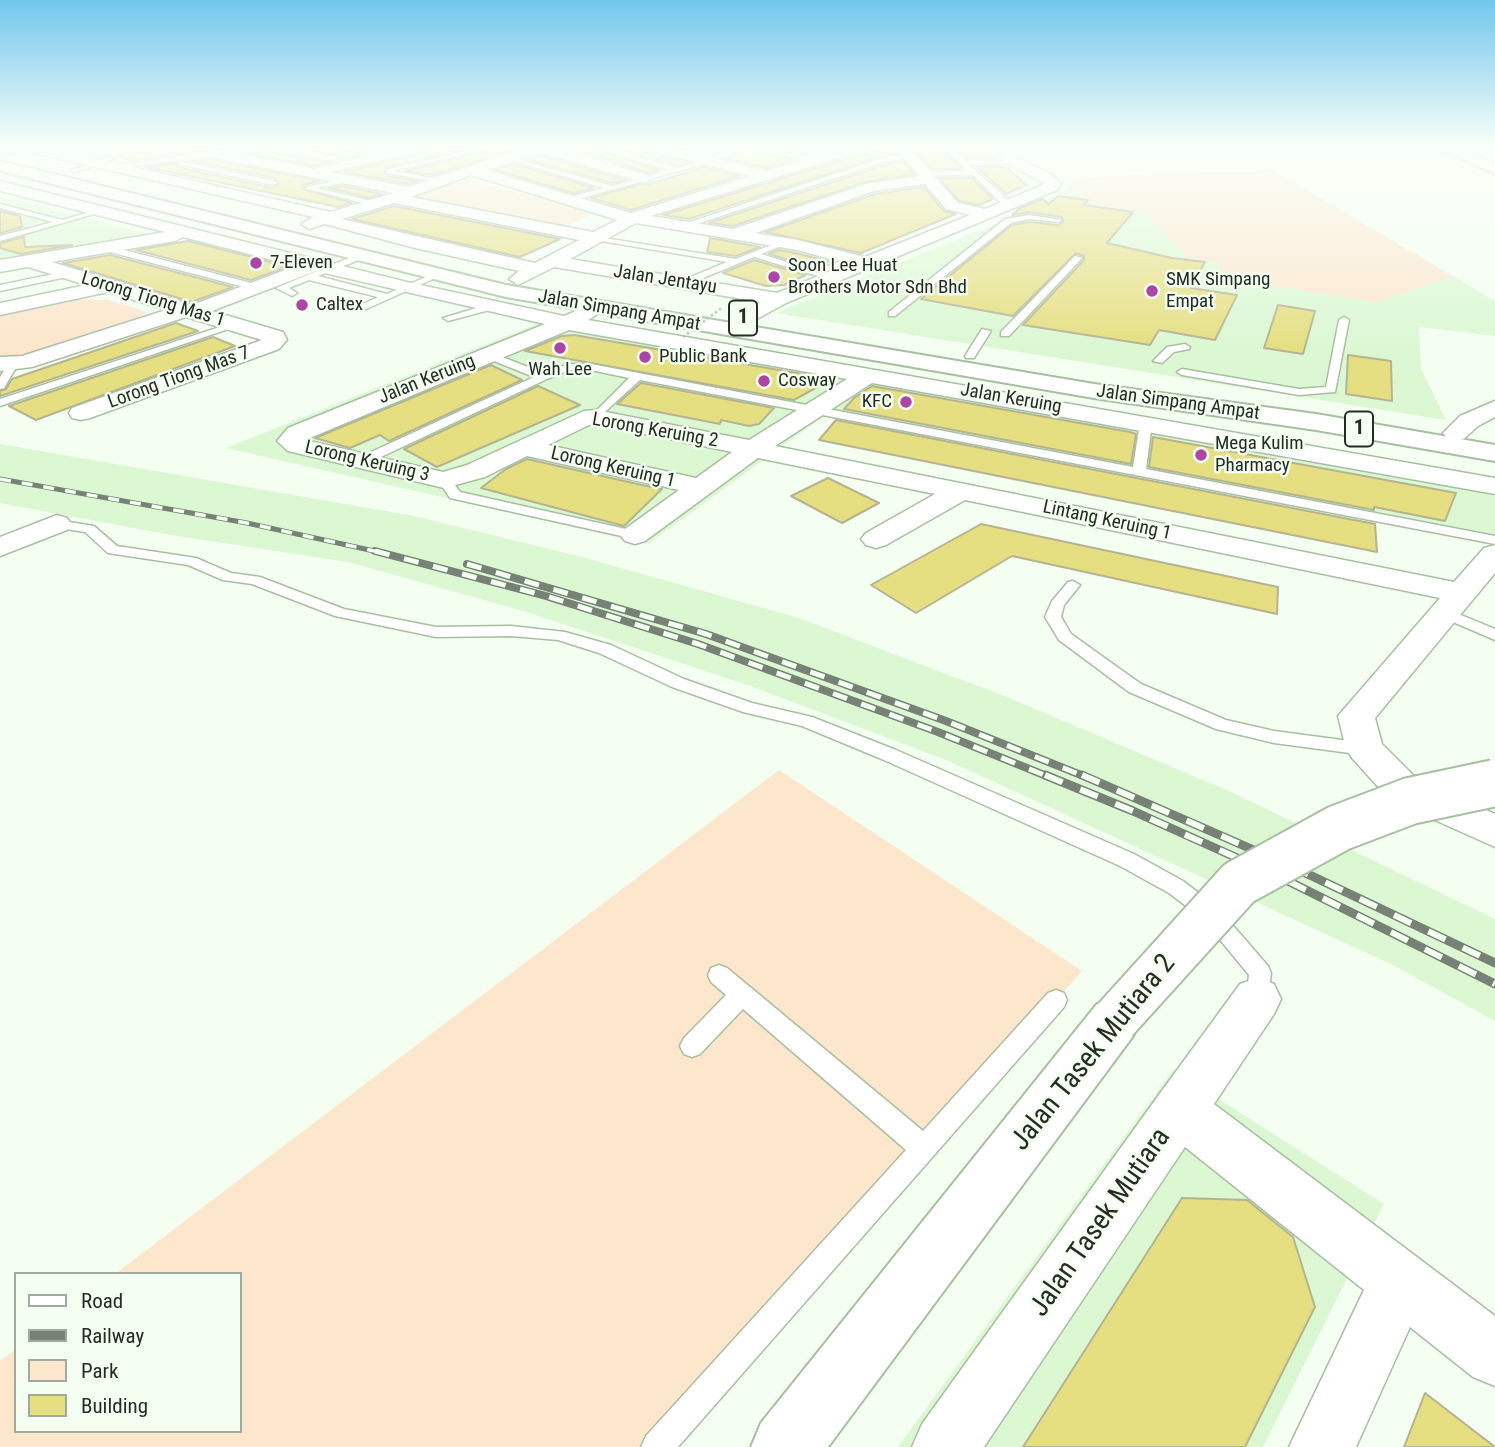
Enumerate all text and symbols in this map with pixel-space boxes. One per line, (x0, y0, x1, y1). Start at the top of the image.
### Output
place label: 7-Eleven (270, 252, 333, 274)
marker: 7-Eleven (248, 255, 264, 271)
place label: Soon Lee Huat Brothers Motor Sdn Bhd (788, 255, 967, 299)
street label: Jalan Jentayu (612, 261, 718, 299)
street label: Lorong Tiong Mas 1 (78, 267, 228, 333)
marker: Soon Lee Huat Brothers Motor Sdn Bhd (766, 269, 782, 285)
place label: SMK Simpang Empat (1166, 269, 1270, 313)
marker: SMK Simpang Empat (1144, 283, 1160, 299)
street label: Jalan Simpang Ampat (536, 285, 702, 337)
place label: Caltex (316, 294, 363, 316)
marker: Caltex (294, 297, 310, 313)
road number: 1 (729, 300, 757, 336)
marker: Wah Lee (552, 340, 568, 356)
street label: Lorong Tiong Mas 7 (105, 342, 253, 414)
place label: Public Bank (659, 346, 747, 368)
marker: Public Bank (637, 349, 653, 365)
street label: Jalan Keruing (375, 350, 479, 410)
place label: Wah Lee (528, 359, 592, 381)
place label: Cosway (778, 370, 836, 392)
marker: Cosway (756, 373, 772, 389)
street label: Jalan Keruing (959, 379, 1063, 419)
street label: Jalan Simpang Ampat (1095, 380, 1261, 426)
place label: KFC (862, 391, 892, 413)
marker: KFC (898, 394, 914, 410)
street label: Lorong Keruing 2 (590, 409, 720, 453)
road number: 1 (1345, 412, 1373, 446)
place label: Mega Kulim Pharmacy (1215, 433, 1303, 477)
street label: Lorong Keruing 3 (302, 437, 432, 487)
street label: Lorong Keruing 1 (548, 443, 678, 493)
marker: Mega Kulim Pharmacy (1193, 447, 1209, 463)
street label: Lintang Keruing 1 (1041, 496, 1173, 546)
street label: Jalan Tasek Mutiara 2 (1005, 948, 1183, 1158)
street label: Jalan Tasek Mutiara (1023, 1122, 1179, 1324)
legend (14, 1272, 242, 1433)
text: Road (81, 1289, 123, 1313)
text: Railway (81, 1324, 144, 1348)
text: Park (81, 1359, 118, 1383)
text: Building (81, 1394, 148, 1418)

